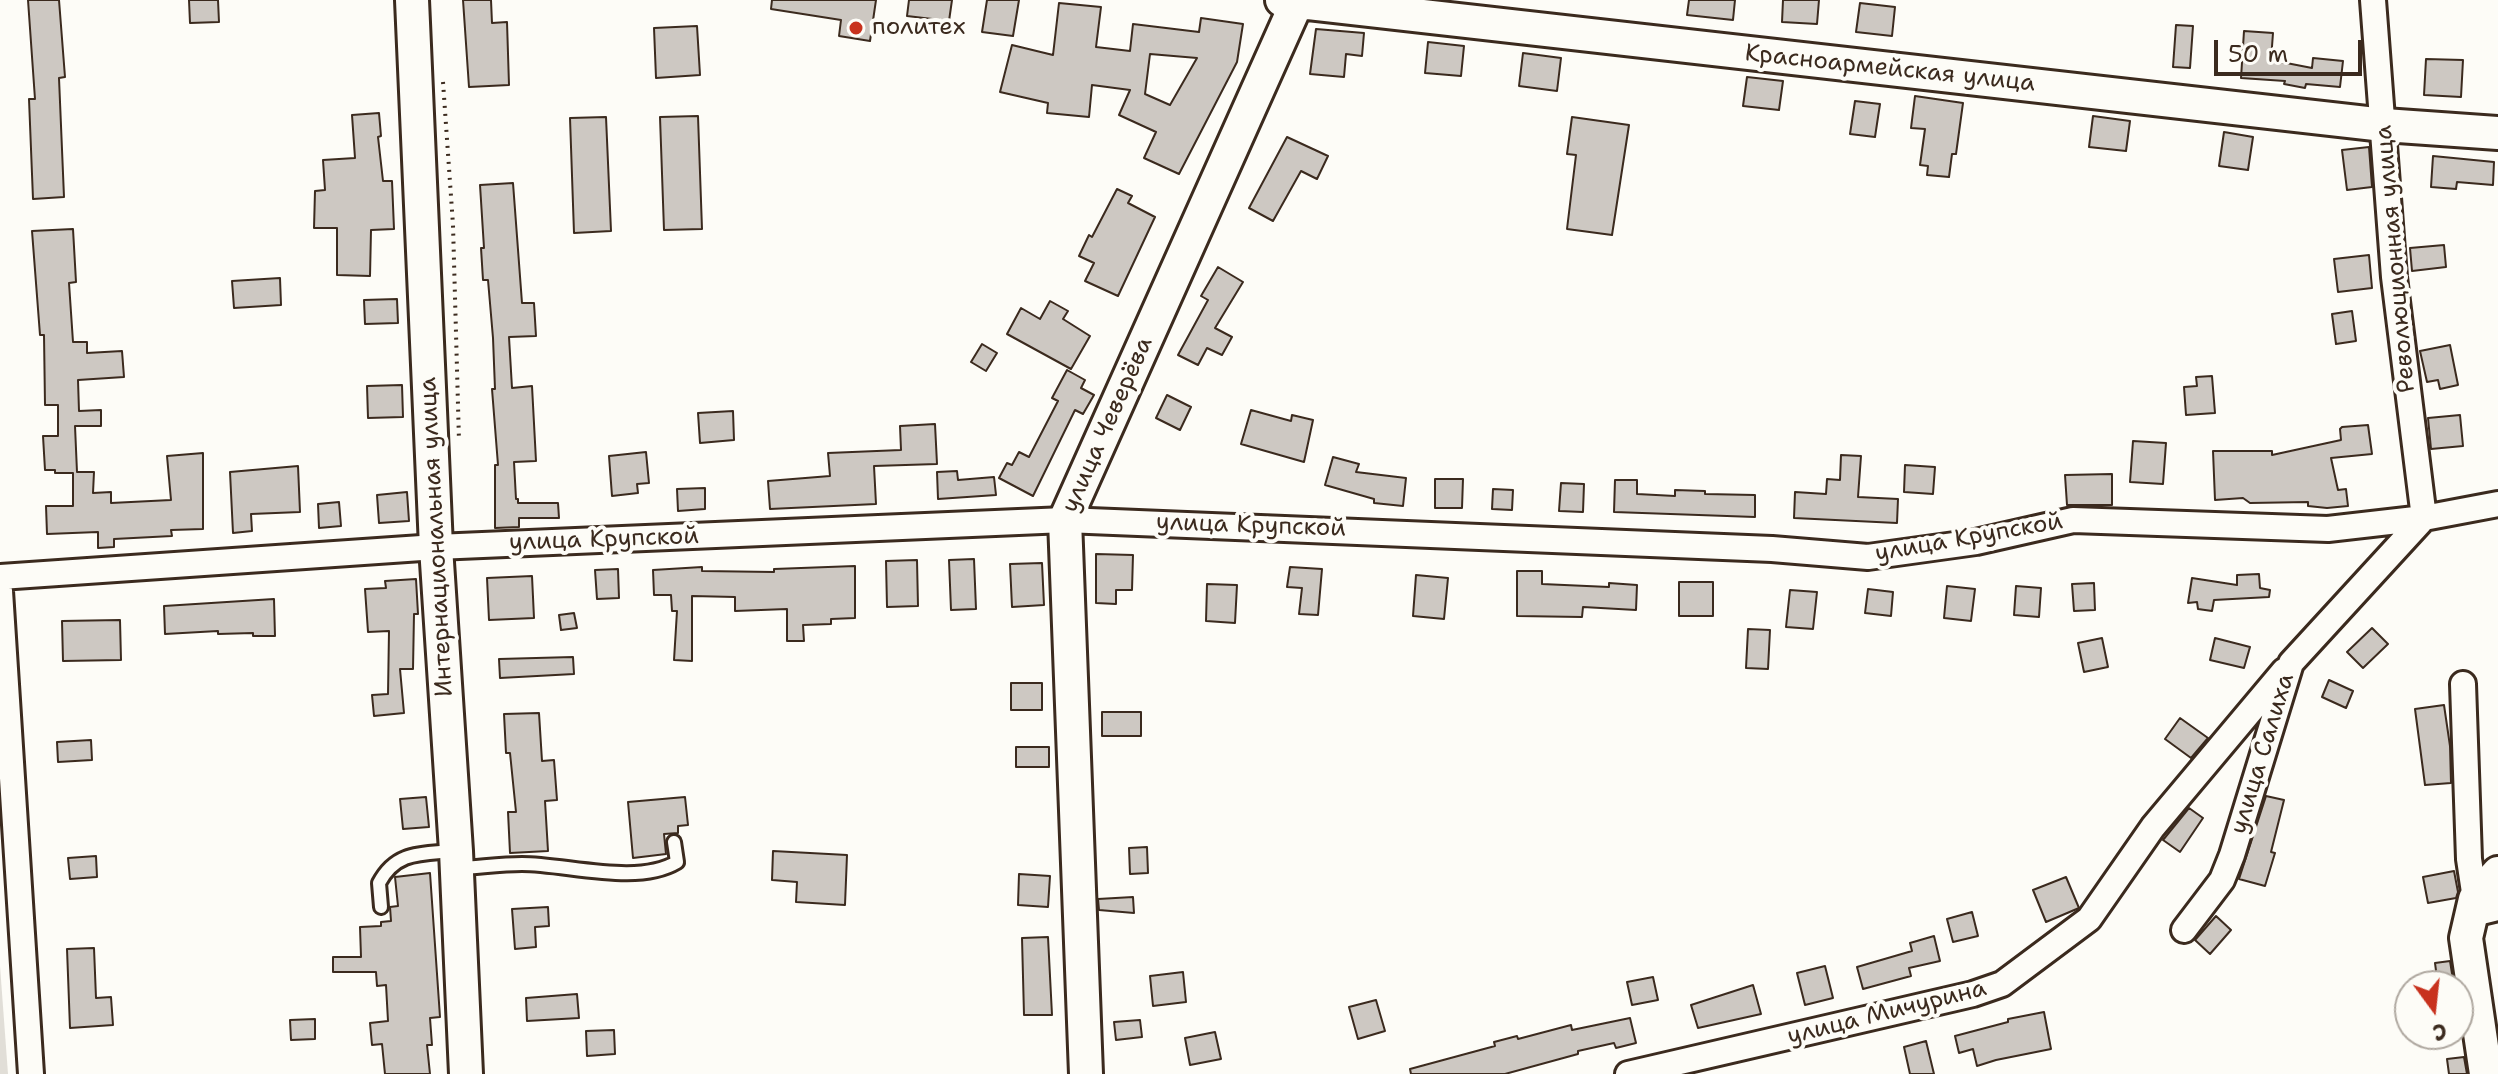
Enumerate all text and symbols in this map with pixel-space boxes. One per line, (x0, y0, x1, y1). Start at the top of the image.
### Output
place label: политех (872, 14, 965, 42)
marker: политех (847, 19, 865, 37)
scale bar (2218, 24, 2366, 74)
text: 50 m (2228, 38, 2288, 70)
street label: Красноармейская улица (1743, 39, 2037, 99)
street label: Революционная улица (2370, 124, 2422, 394)
street label: улица Чеверёва (1056, 333, 1160, 517)
street label: Интернациональная улица (414, 376, 460, 698)
street label: улица Крупской (1873, 507, 2065, 569)
street label: улица Крупской (1156, 508, 1346, 544)
street label: улица Крупской (509, 522, 699, 558)
street label: улица Салиха (2225, 670, 2301, 838)
north arrow (2394, 970, 2474, 1050)
street label: улица Мичурина (1785, 974, 1989, 1052)
text: С (2430, 1016, 2450, 1047)

